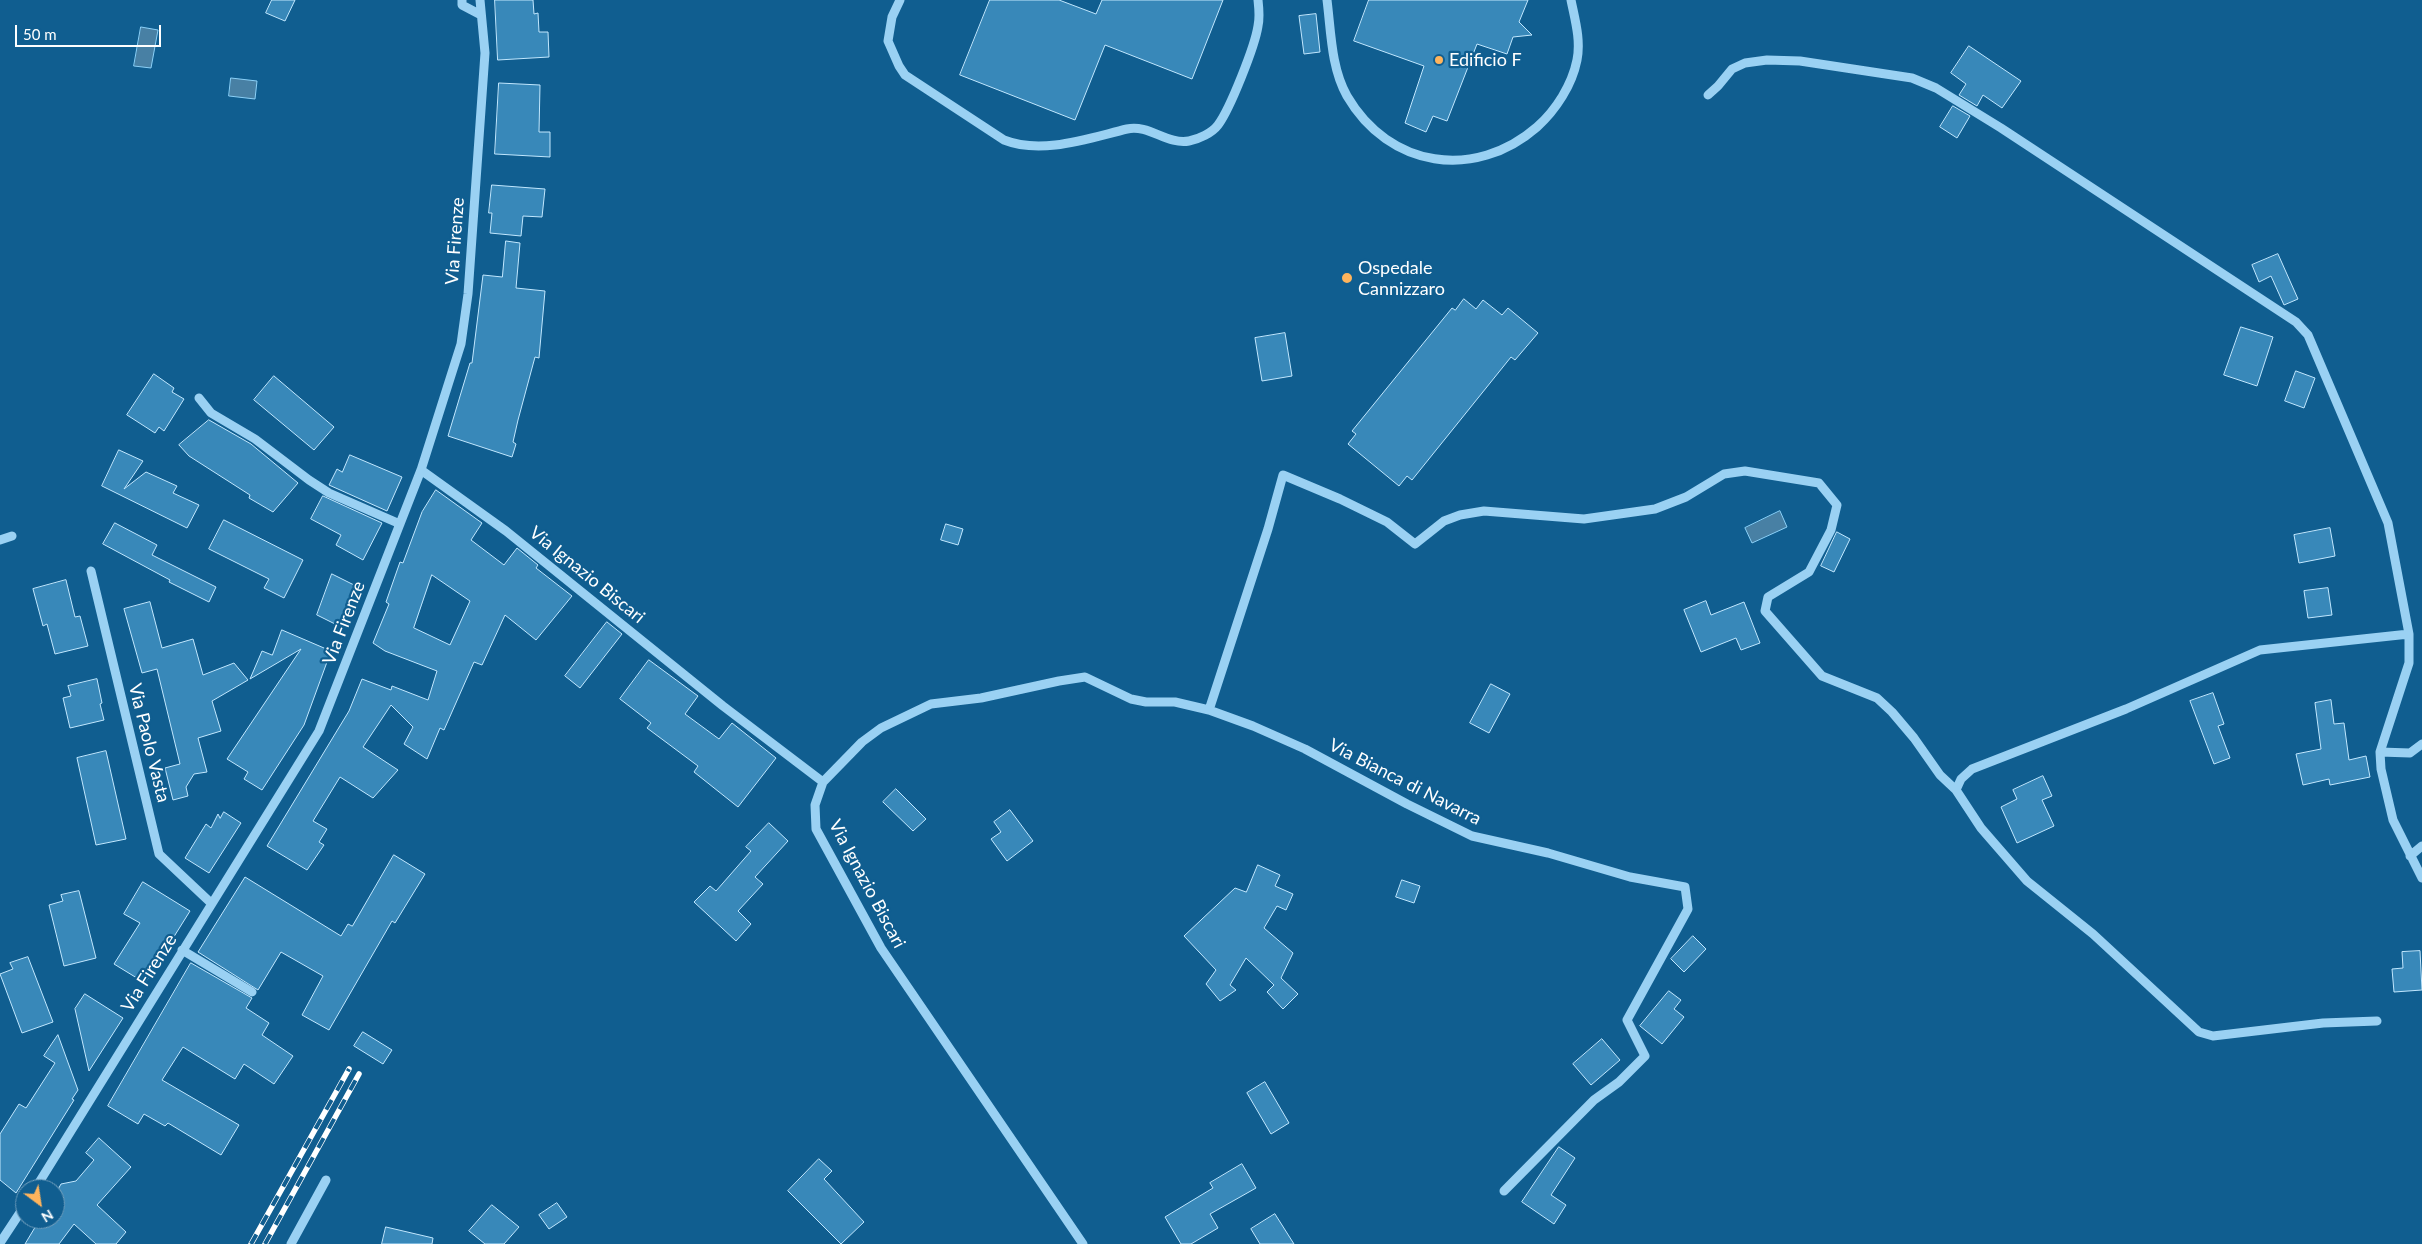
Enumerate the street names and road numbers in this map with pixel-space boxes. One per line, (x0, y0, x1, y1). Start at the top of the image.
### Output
street label: Via Firenze (441, 196, 469, 286)
street label: Via Ignazio Biscari (525, 522, 649, 628)
street label: Via Firenze (318, 578, 370, 668)
street label: Via Paolo Vasta (124, 681, 174, 805)
street label: Via Bianca di Navarra (1325, 734, 1485, 830)
street label: Via Ignazio Biscari (824, 816, 910, 952)
street label: Via Firenze (117, 930, 181, 1016)

